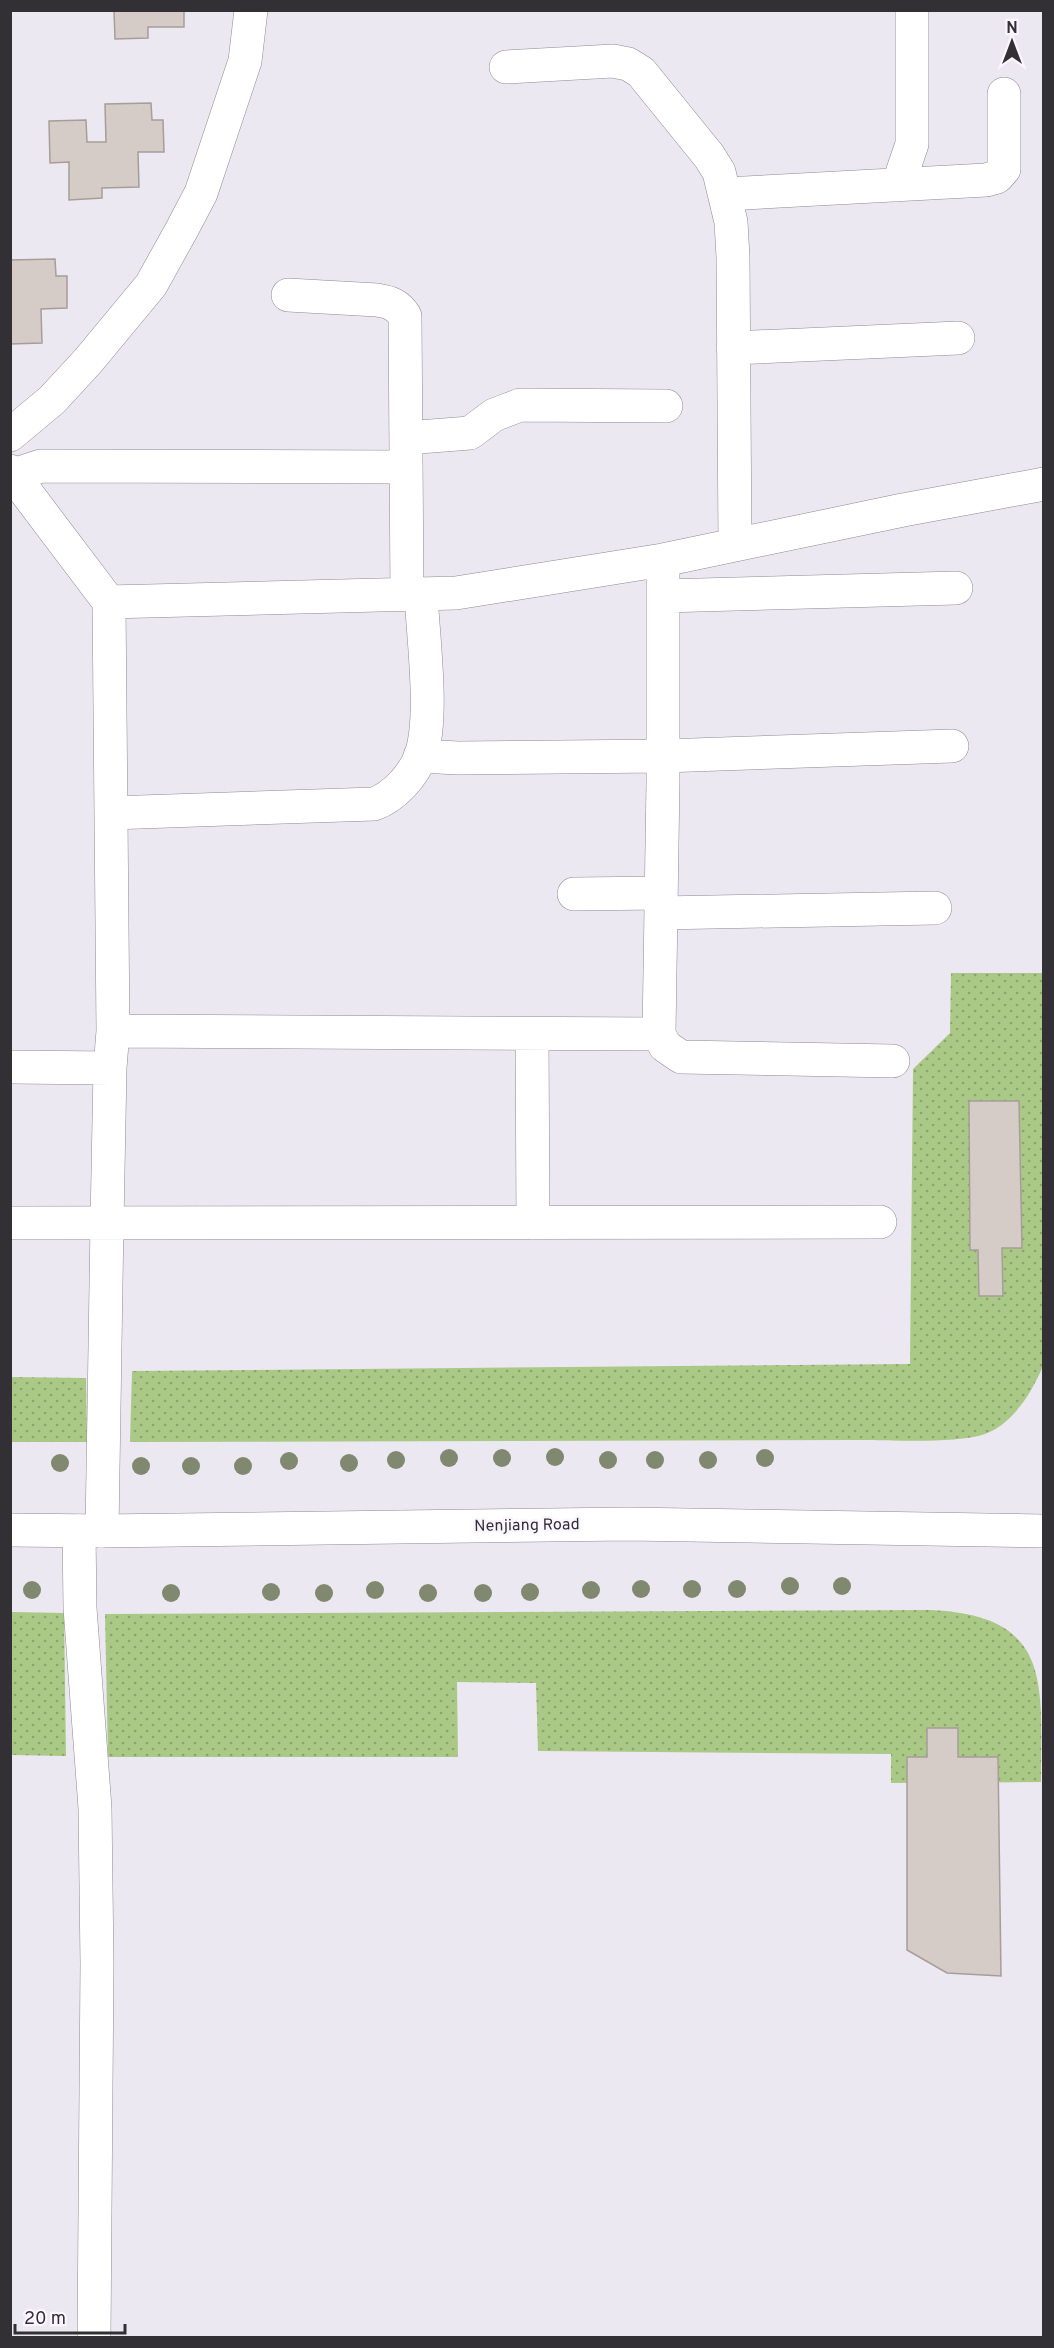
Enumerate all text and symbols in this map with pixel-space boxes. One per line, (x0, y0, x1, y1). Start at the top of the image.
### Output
north arrow (982, 12, 1042, 72)
text: N (1006, 19, 1018, 39)
street label: Nenjiang Road (474, 1515, 580, 1537)
scale bar (15, 2297, 124, 2335)
text: 20 m (24, 2308, 66, 2331)

